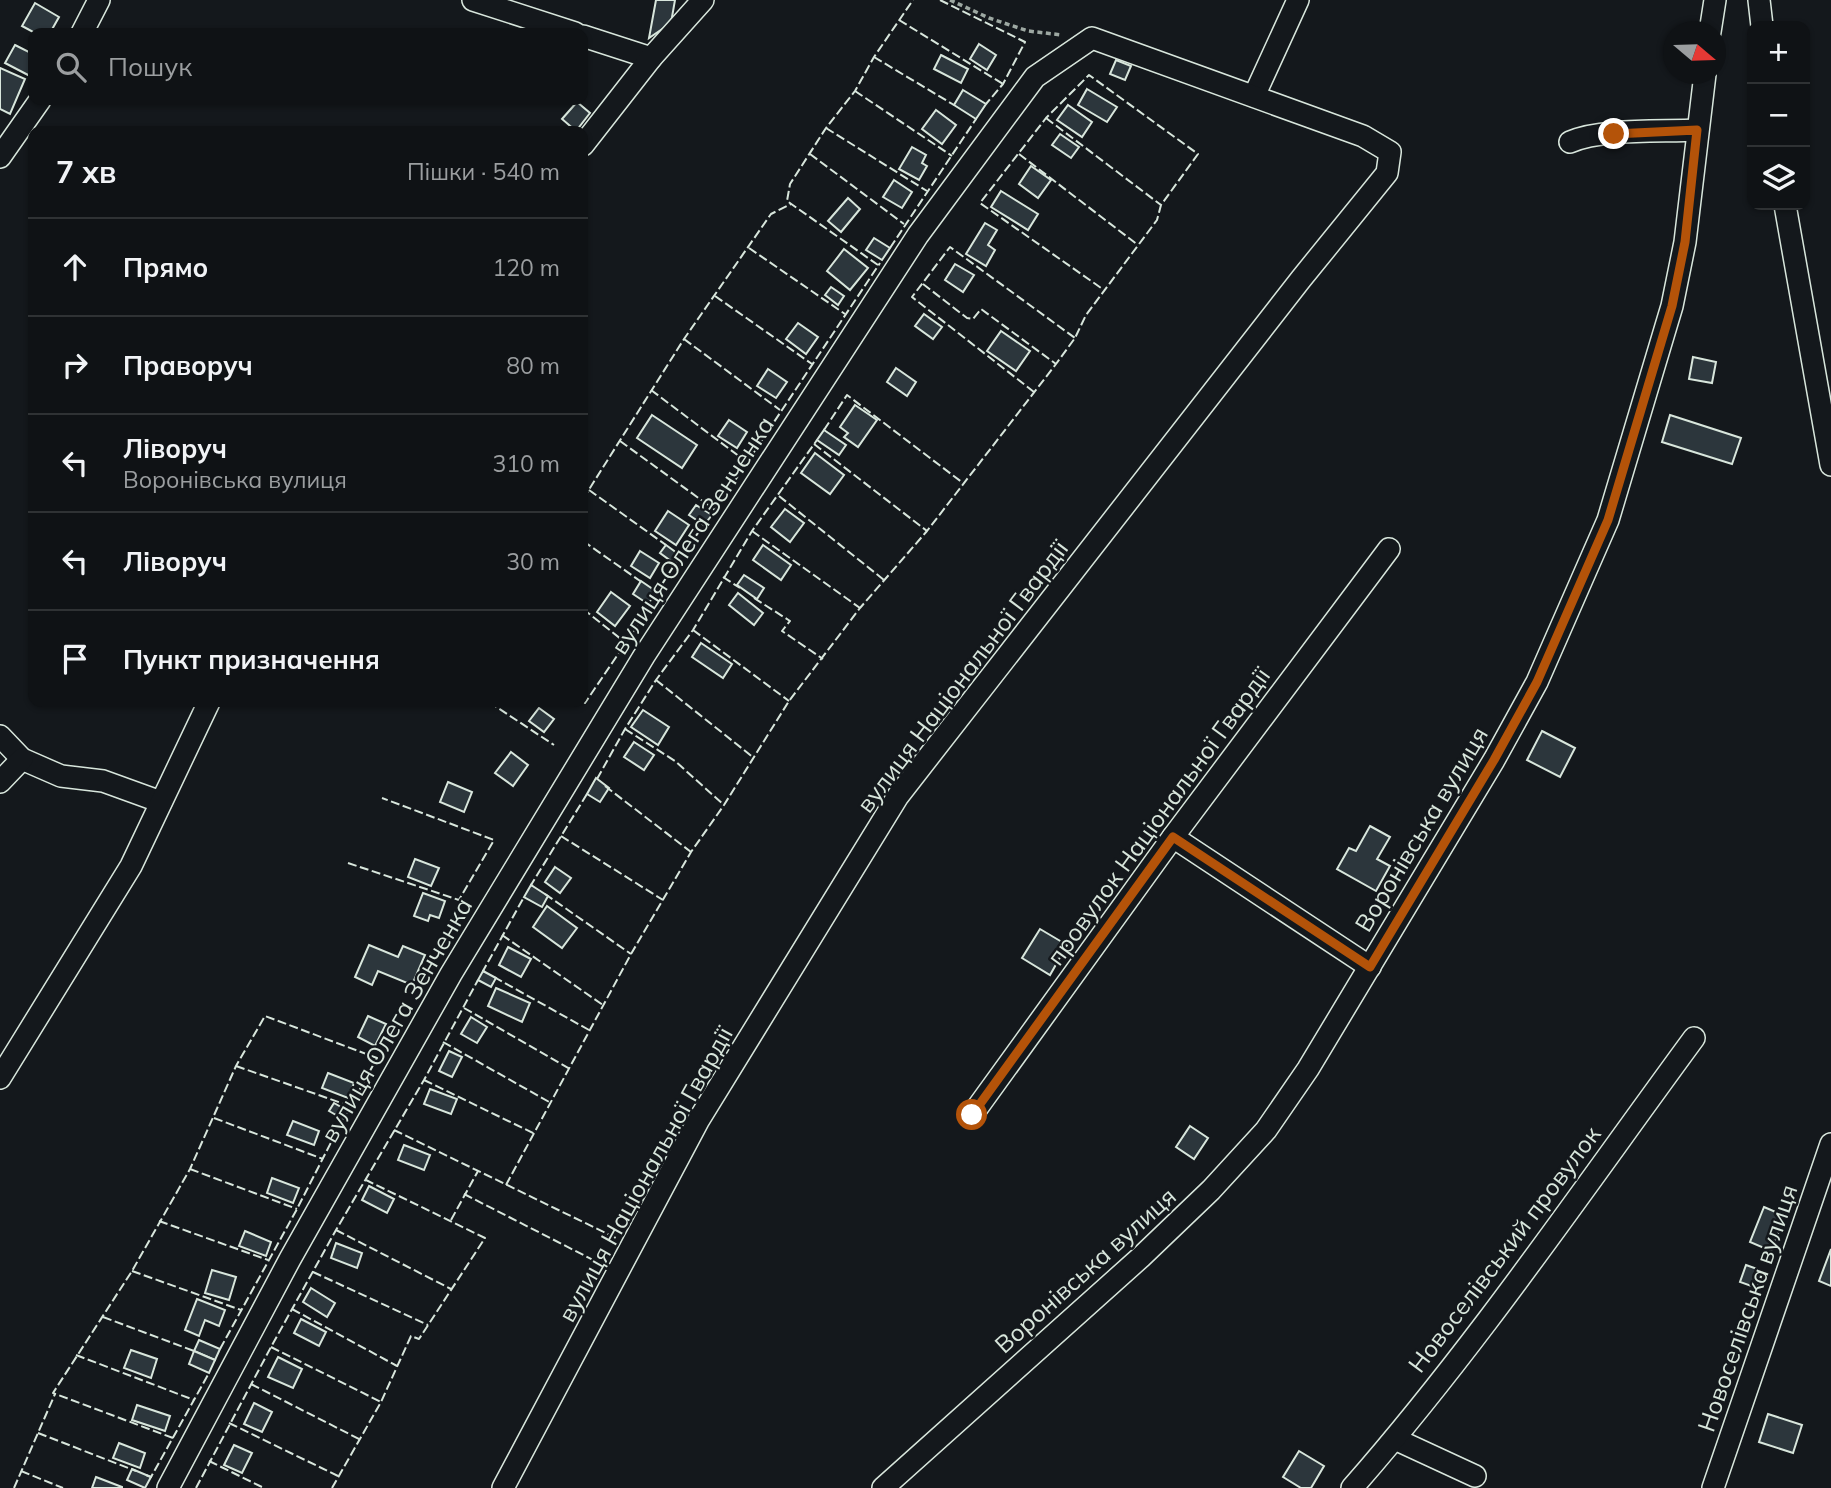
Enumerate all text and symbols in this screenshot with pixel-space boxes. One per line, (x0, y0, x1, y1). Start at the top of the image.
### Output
north arrow (1663, 21, 1726, 84)
map controls (1747, 21, 1810, 210)
button: + (1747, 21, 1810, 84)
search box (28, 28, 588, 105)
icon: search (52, 48, 90, 86)
text: Пошук (108, 50, 192, 83)
button: − (1747, 84, 1810, 147)
route end (1598, 118, 1629, 149)
button: layers (1747, 147, 1810, 210)
text: 7 хв (56, 153, 116, 191)
text: Пішки · 540 m (407, 157, 560, 186)
icon: ahead (56, 248, 94, 286)
text: Прямо (123, 251, 208, 284)
text: 120 m (492, 253, 560, 282)
icon: right (56, 346, 94, 384)
text: Праворуч (123, 349, 253, 382)
text: 80 m (506, 351, 560, 380)
street label: вулиця Олега Зенченка (604, 410, 780, 660)
text: Ліворуч (123, 432, 227, 465)
icon: left (56, 444, 94, 482)
text: 310 m (492, 449, 560, 478)
text: Воронівська вулиця (123, 465, 347, 494)
street label: вулиця Національної Гвардії (850, 533, 1075, 818)
icon: left (56, 542, 94, 580)
text: Ліворуч (123, 545, 227, 578)
text: 30 m (506, 547, 560, 576)
icon: arrive (56, 640, 94, 678)
text: Пункт призначення (123, 643, 380, 676)
street label: провулок Національної Гвардії (1040, 660, 1277, 971)
street label: Воронівська вулиця (1348, 721, 1494, 937)
street label: вулиця Олега Зенченка (314, 892, 478, 1148)
street label: вулиця Національної Гвардії (551, 1020, 739, 1327)
route start (956, 1099, 987, 1130)
street label: Новоселівський провулок (1401, 1120, 1607, 1378)
street label: Новоселівська вулиця (1691, 1180, 1803, 1436)
street label: Воронівська вулиця (988, 1181, 1182, 1359)

